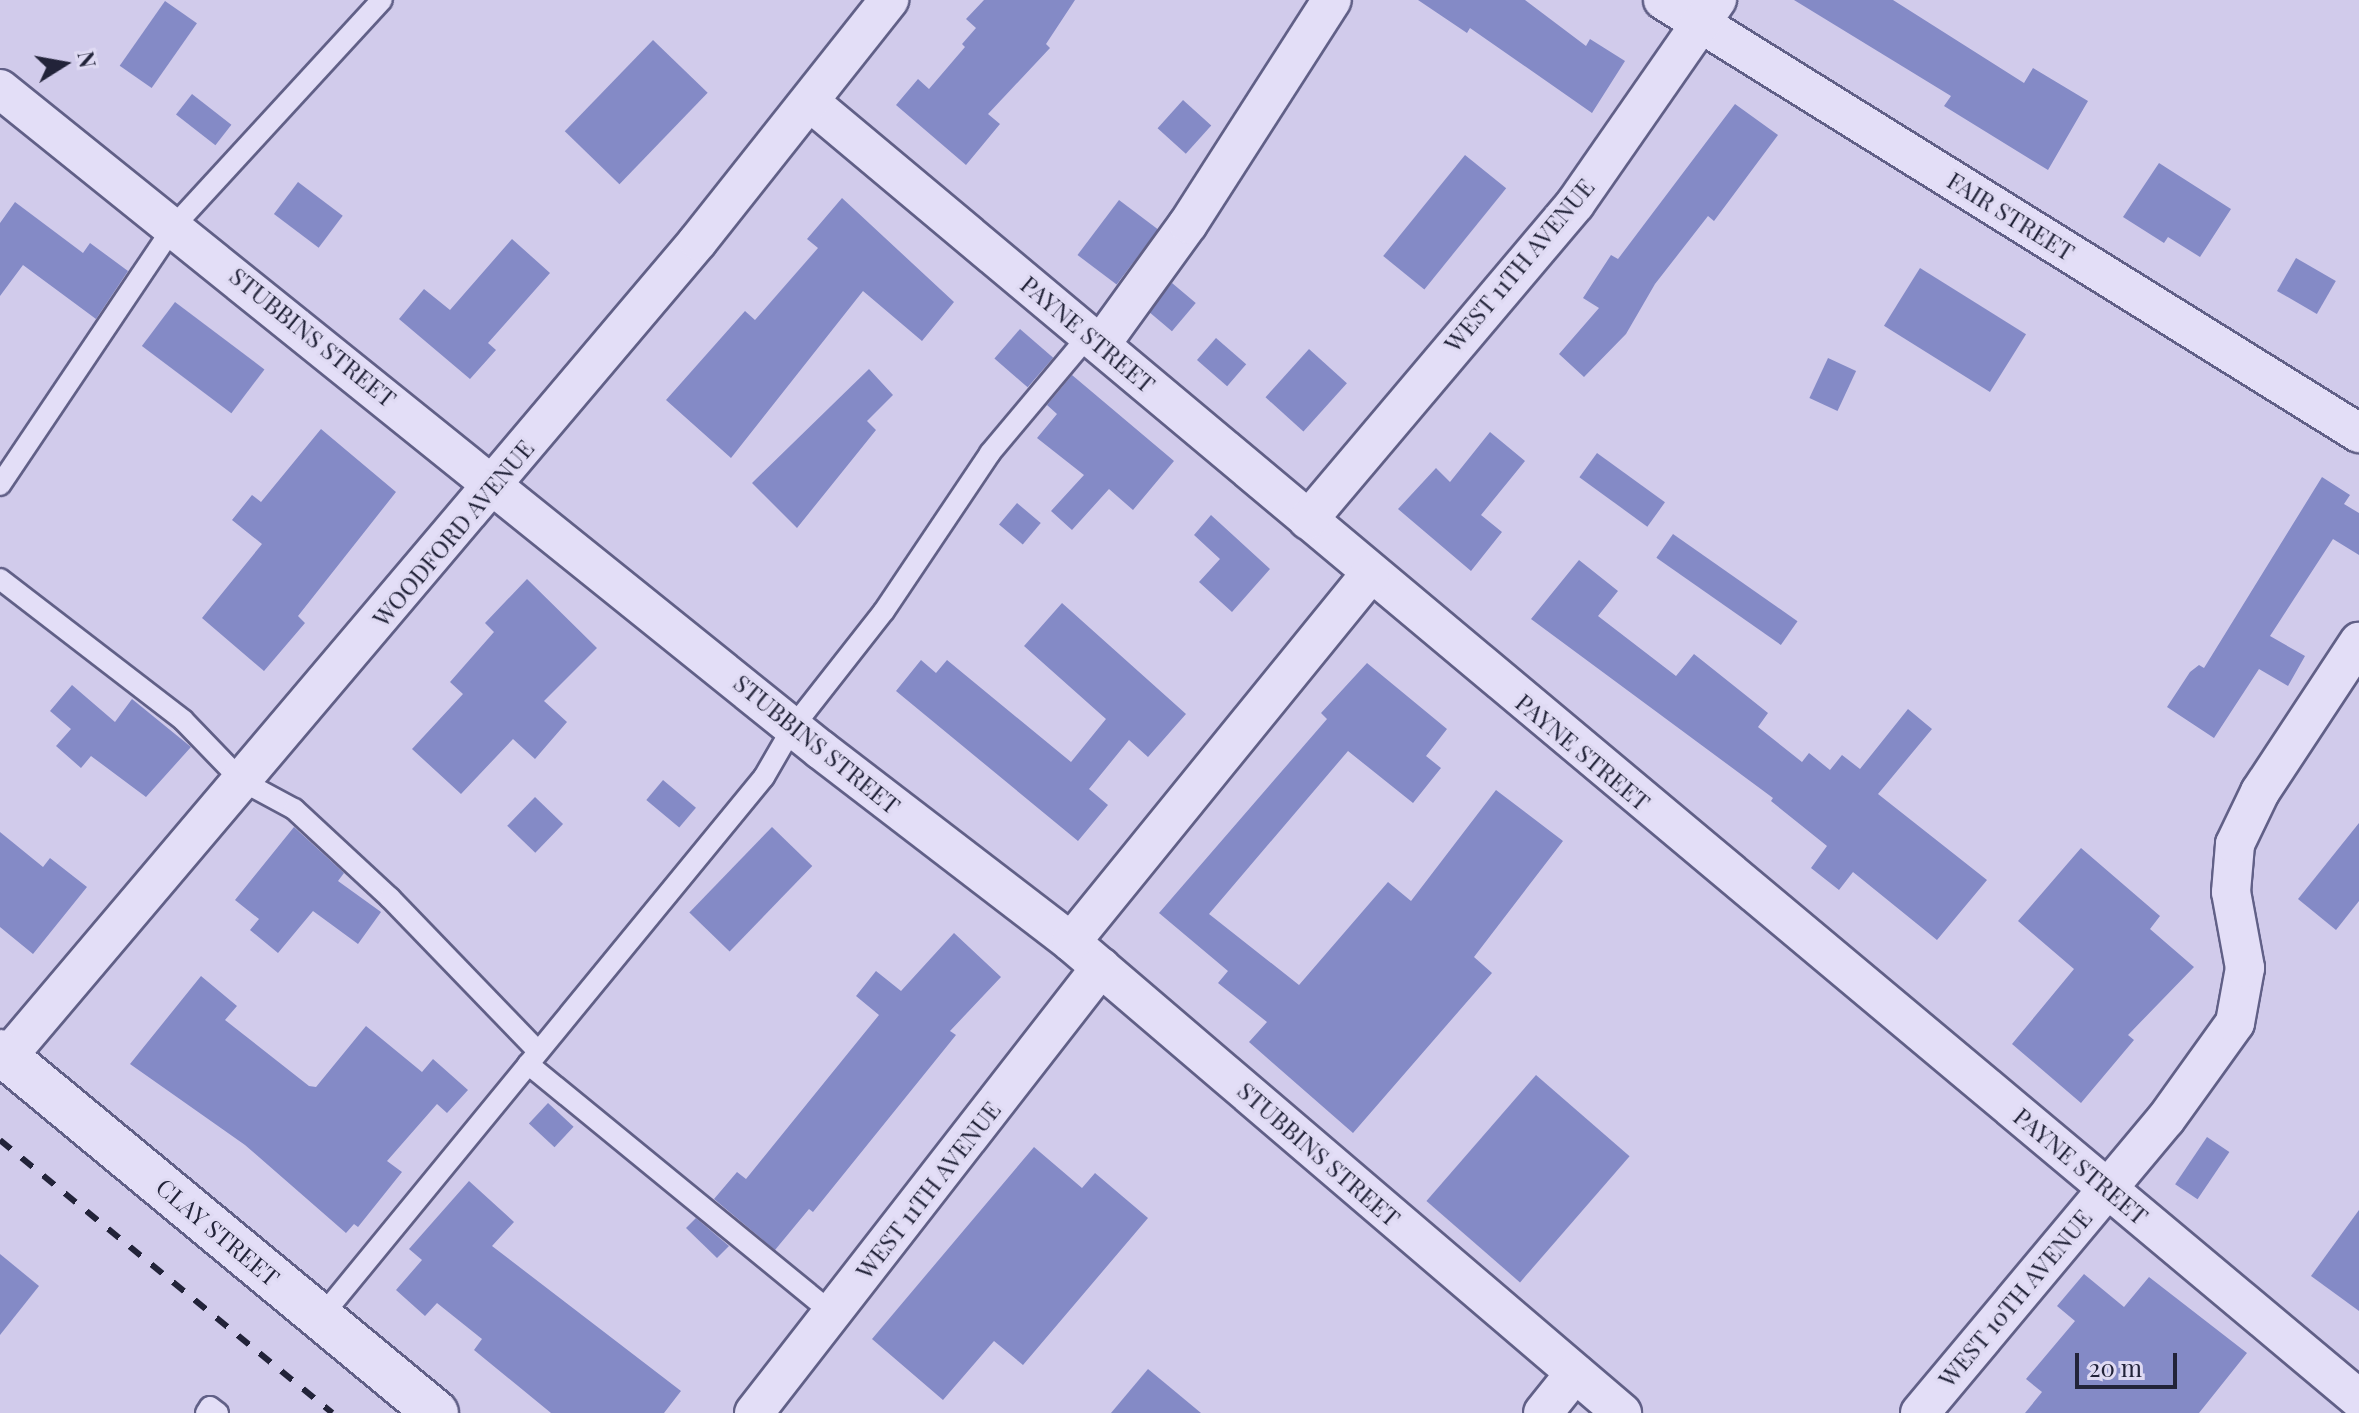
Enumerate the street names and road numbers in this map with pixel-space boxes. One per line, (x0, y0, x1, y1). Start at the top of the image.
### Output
street label: FAIR STREET (1942, 166, 2080, 266)
street label: WEST 11TH AVENUE (1438, 172, 1600, 358)
street label: STUBBINS STREET (224, 261, 402, 413)
street label: PAYNE STREET (1015, 270, 1161, 398)
street label: WOODFORD AVENUE (366, 434, 540, 632)
street label: STUBBINS STREET (728, 668, 906, 820)
street label: PAYNE STREET (1510, 688, 1656, 816)
street label: STUBBINS STREET (1232, 1076, 1406, 1232)
street label: WEST 11TH AVENUE (849, 1095, 1007, 1285)
street label: PAYNE STREET (2008, 1102, 2154, 1230)
street label: CLAY STREET (150, 1172, 286, 1292)
street label: WEST 10TH AVENUE (1932, 1203, 2098, 1393)

